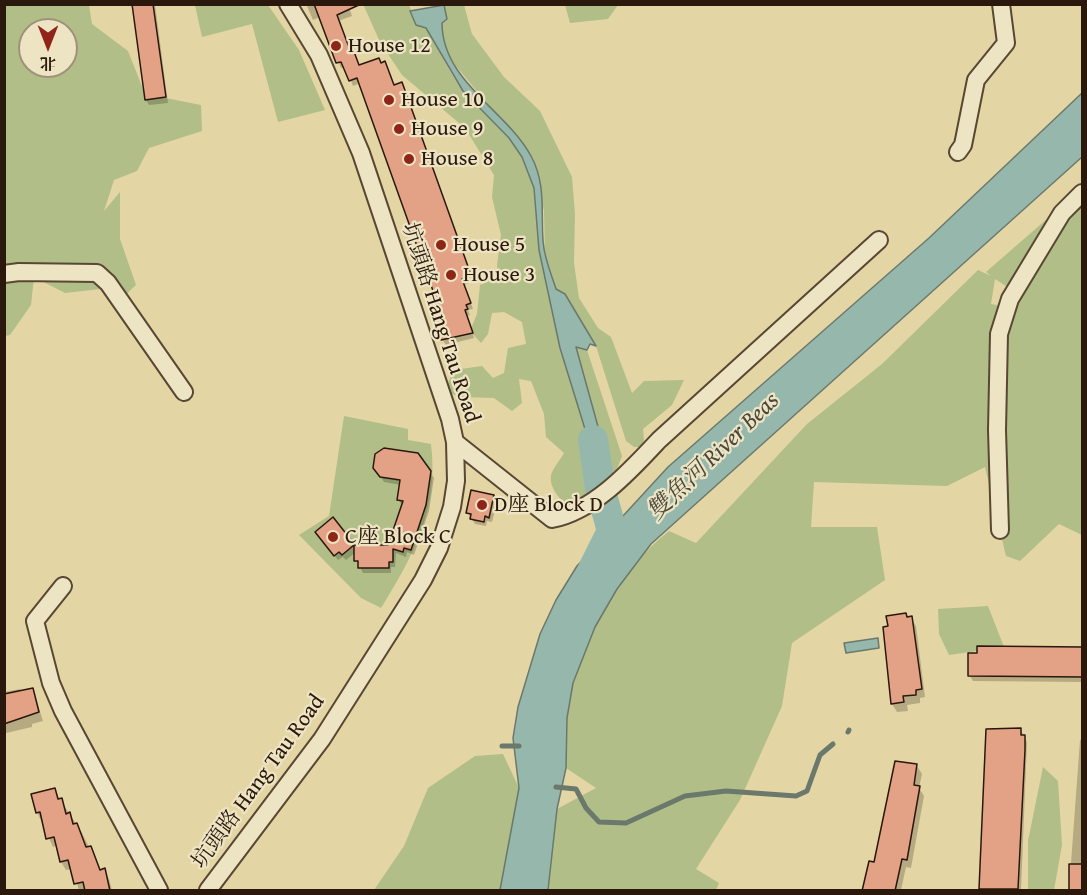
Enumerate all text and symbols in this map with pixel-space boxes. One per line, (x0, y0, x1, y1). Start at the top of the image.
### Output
north arrow (18, 18, 78, 78)
place label: House 12 (348, 33, 431, 59)
marker: House 12 (329, 39, 343, 53)
text: 北 (40, 52, 56, 76)
place label: House 10 (401, 87, 484, 113)
marker: House 10 (382, 93, 396, 107)
place label: House 9 (411, 116, 483, 142)
marker: House 9 (392, 122, 406, 136)
place label: House 8 (421, 146, 493, 172)
marker: House 8 (402, 152, 416, 166)
street label: 坑頭路 Hang Tau Road (395, 220, 485, 426)
place label: House 5 (453, 232, 525, 258)
marker: House 5 (434, 238, 448, 252)
place label: House 3 (463, 262, 535, 288)
marker: House 3 (444, 268, 458, 282)
water label: 雙魚河 River Beas (642, 387, 786, 527)
place label: D座 Block D (494, 492, 603, 518)
marker: D座 Block D (475, 498, 489, 512)
place label: C座 Block C (345, 524, 451, 550)
marker: C座 Block C (326, 530, 340, 544)
street label: 坑頭路 Hang Tau Road (187, 690, 331, 874)

